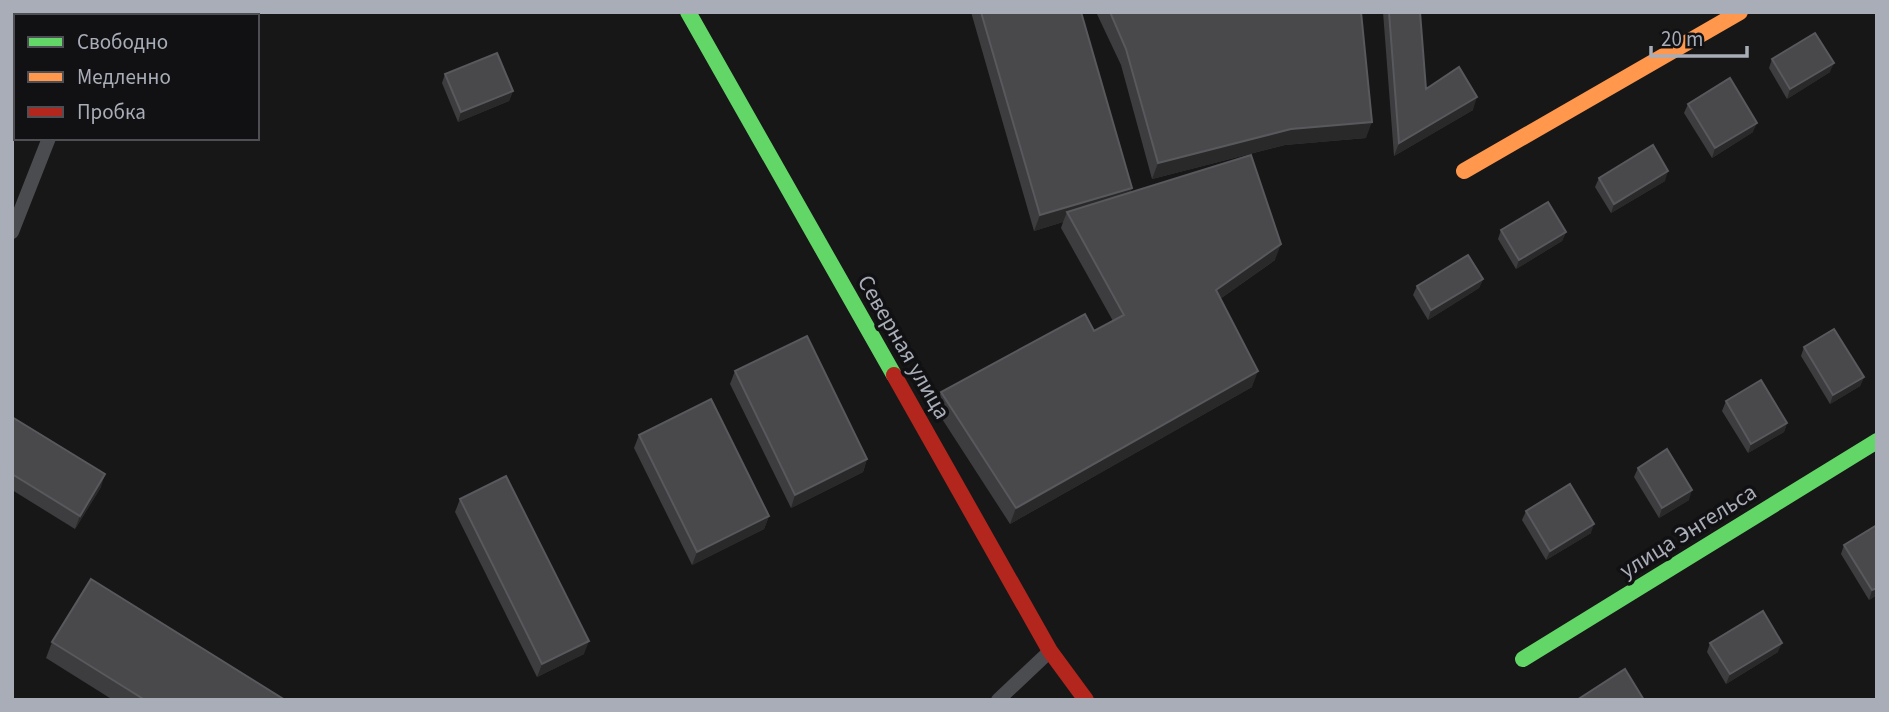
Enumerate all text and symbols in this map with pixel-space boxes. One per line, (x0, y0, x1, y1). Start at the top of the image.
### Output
legend (14, 14, 259, 140)
scale bar (1651, 14, 1747, 58)
text: 20 m (1661, 24, 1703, 54)
text: Свободно (77, 27, 168, 57)
text: Медленно (77, 62, 171, 92)
text: Пробка (77, 97, 146, 127)
street label: Северная улица (849, 269, 959, 425)
street label: улица Энгельса (1613, 476, 1763, 586)

